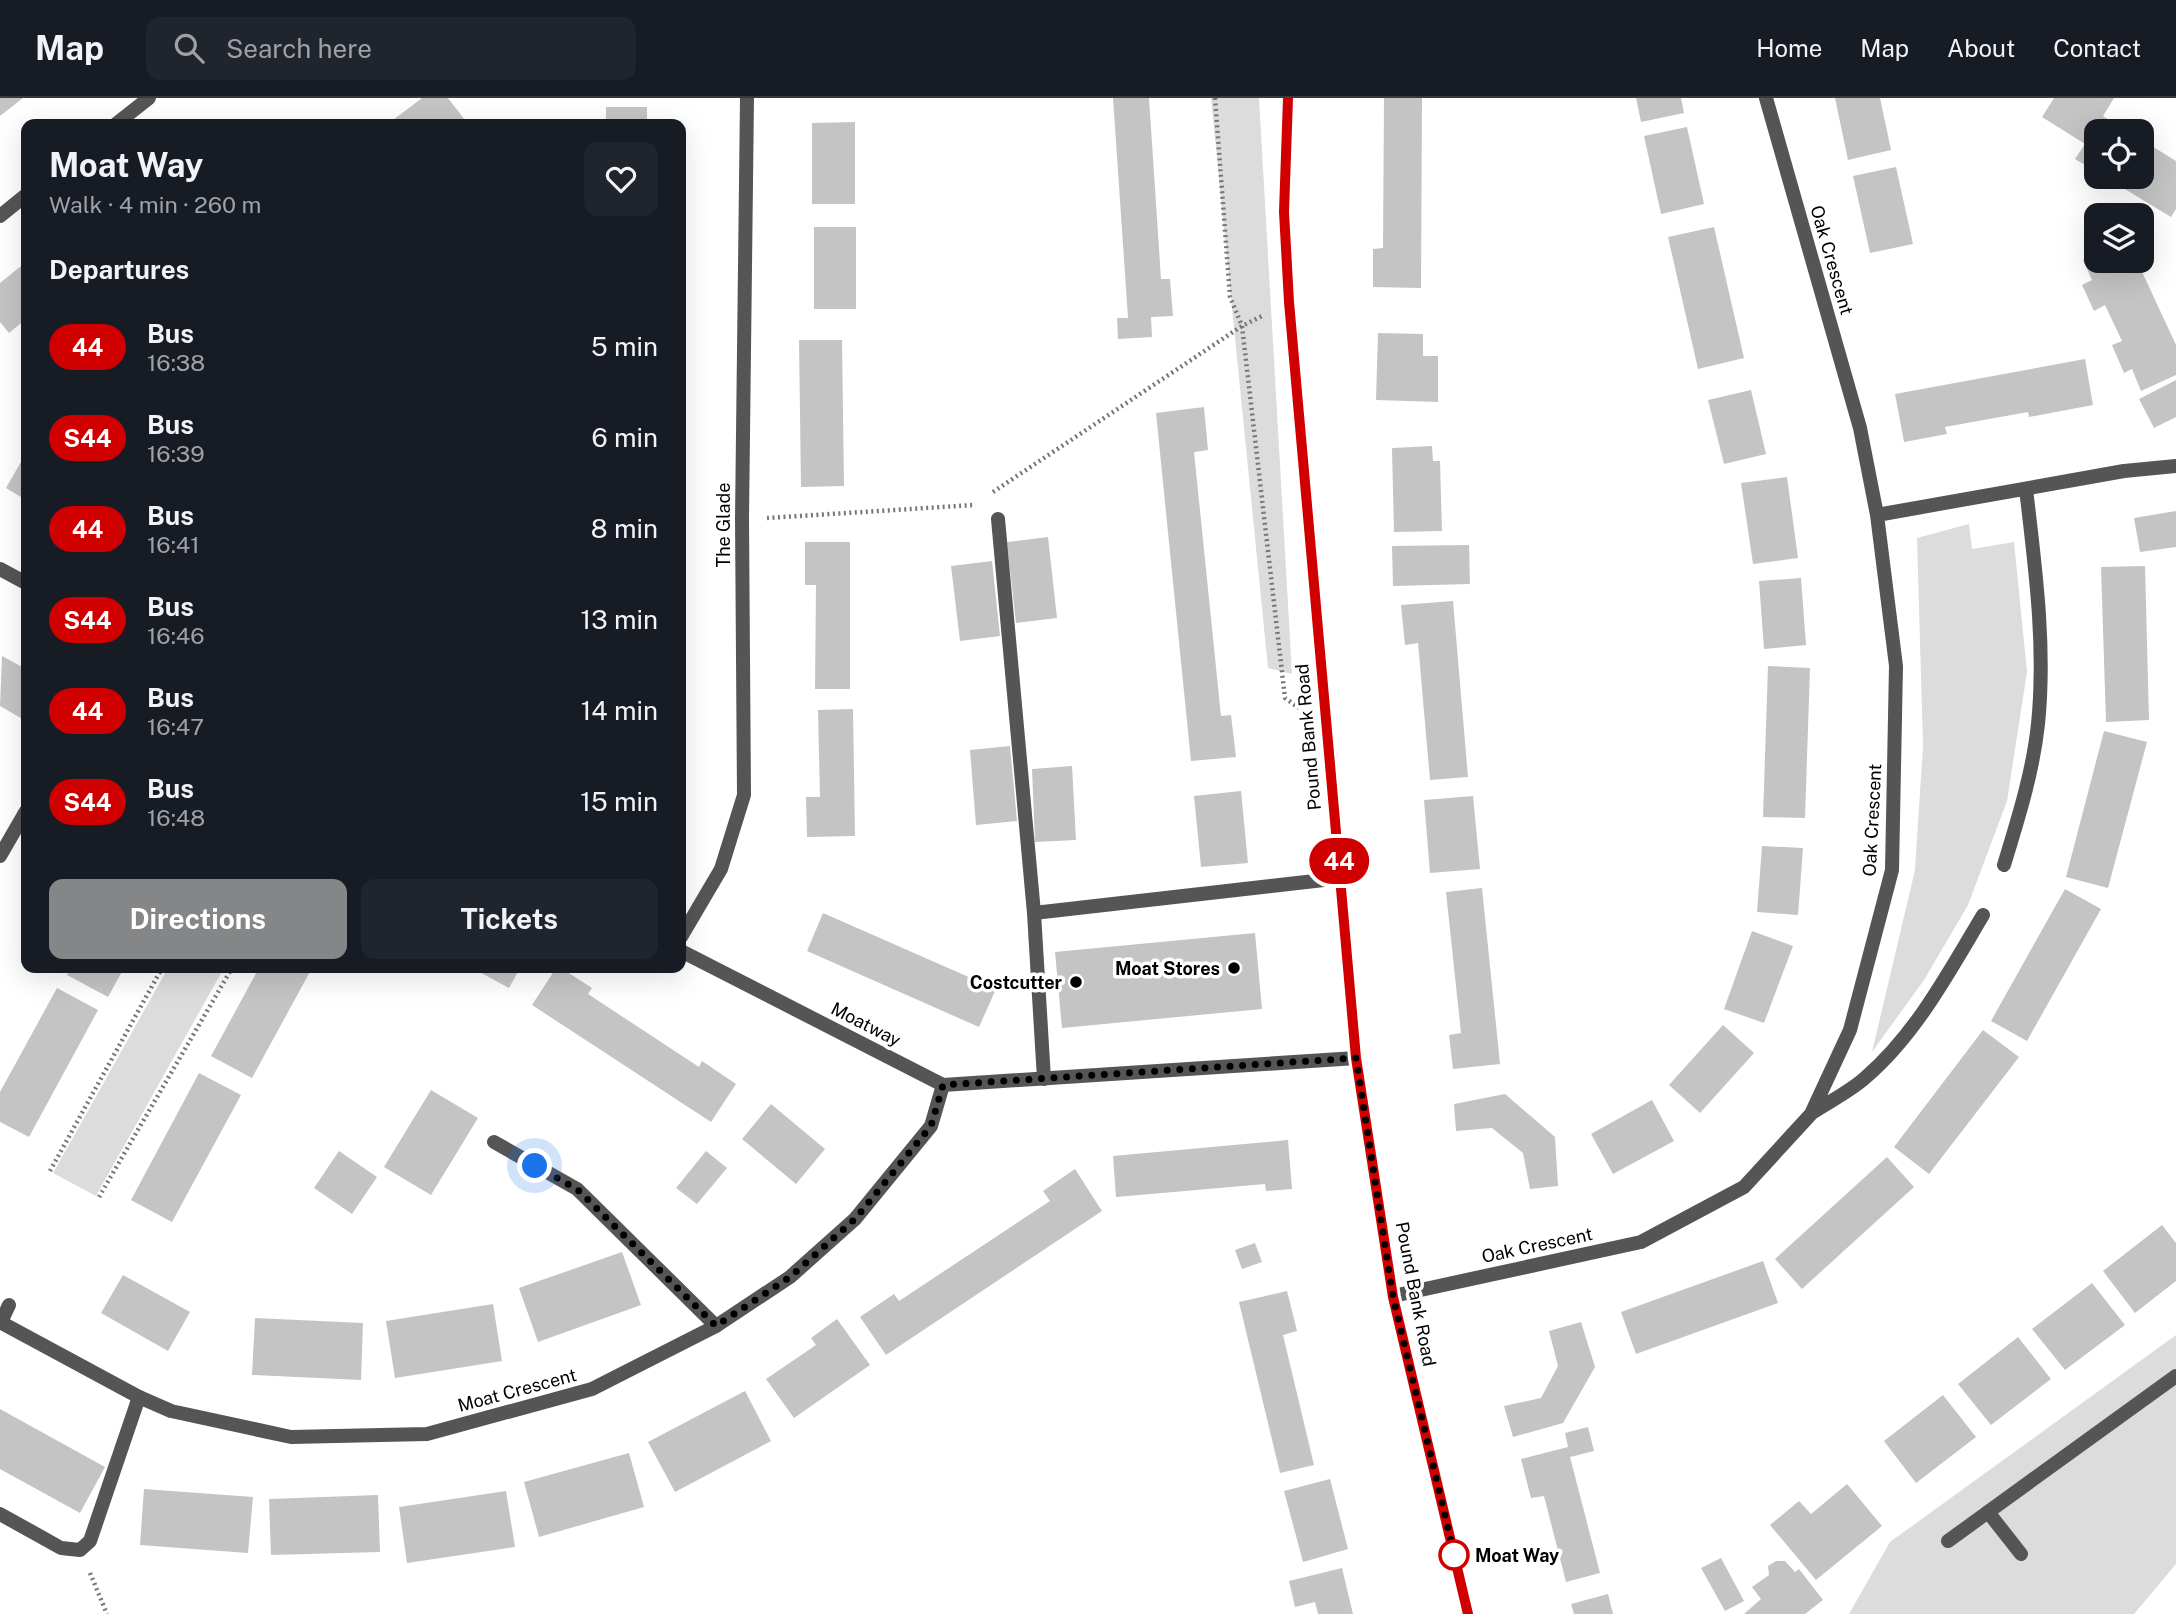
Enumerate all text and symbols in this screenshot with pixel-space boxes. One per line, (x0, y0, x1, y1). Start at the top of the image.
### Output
search box (146, 17, 636, 80)
text: Map (35, 29, 104, 67)
icon: search (170, 29, 208, 67)
text: Search here (226, 33, 372, 64)
text: Home (1756, 34, 1822, 62)
text: Map (1860, 34, 1909, 62)
text: About (1947, 34, 2015, 62)
text: Contact (2053, 34, 2141, 62)
map controls (2084, 119, 2154, 273)
button: locate (2084, 119, 2154, 189)
button: heart (584, 142, 658, 216)
text: Moat Way (49, 146, 203, 184)
text: Walk · 4 min · 260 m (49, 191, 262, 218)
street label: Oak Crescent (1806, 203, 1858, 317)
button: layers (2084, 203, 2154, 273)
text: Departures (49, 254, 189, 285)
text: Bus (147, 318, 194, 349)
text: 5 min (591, 331, 658, 362)
text: 44 (72, 333, 103, 361)
text: 16:38 (147, 349, 205, 376)
text: Bus (147, 409, 194, 440)
text: 6 min (591, 422, 658, 453)
text: S44 (63, 424, 112, 452)
text: 16:39 (147, 440, 205, 467)
street label: The Glade (713, 483, 734, 567)
text: Bus (147, 500, 194, 531)
text: 8 min (591, 513, 658, 544)
text: 44 (72, 515, 103, 543)
text: 16:41 (147, 531, 200, 558)
text: Bus (147, 591, 194, 622)
text: 13 min (581, 604, 658, 635)
text: S44 (63, 606, 112, 634)
text: 16:46 (147, 622, 205, 649)
street label: Pound Bank Road (1291, 663, 1325, 811)
text: Bus (147, 682, 194, 713)
text: 14 min (581, 695, 658, 726)
text: 44 (72, 697, 103, 725)
text: 16:47 (147, 713, 204, 740)
street label: Oak Crescent (1859, 763, 1885, 877)
text: Bus (147, 773, 194, 804)
text: 15 min (580, 786, 658, 817)
text: S44 (63, 788, 112, 816)
text: 16:48 (147, 804, 205, 831)
line badge: 44 (1308, 838, 1370, 884)
text: 44 (1323, 847, 1355, 875)
button: Directions (49, 879, 347, 959)
button: Tickets (361, 879, 658, 959)
place label: Moat Stores (1115, 958, 1220, 979)
marker: Moat Stores (1226, 960, 1242, 976)
place label: Costcutter (970, 972, 1063, 993)
marker: Costcutter (1068, 974, 1084, 990)
street label: Moatway (828, 997, 905, 1051)
your location (517, 1148, 552, 1183)
street label: Pound Bank Road (1392, 1220, 1440, 1368)
street label: Oak Crescent (1480, 1223, 1594, 1267)
street label: Moat Crescent (455, 1364, 579, 1416)
marker: Moat Way (1439, 1540, 1469, 1570)
place label: Moat Way (1475, 1545, 1559, 1566)

